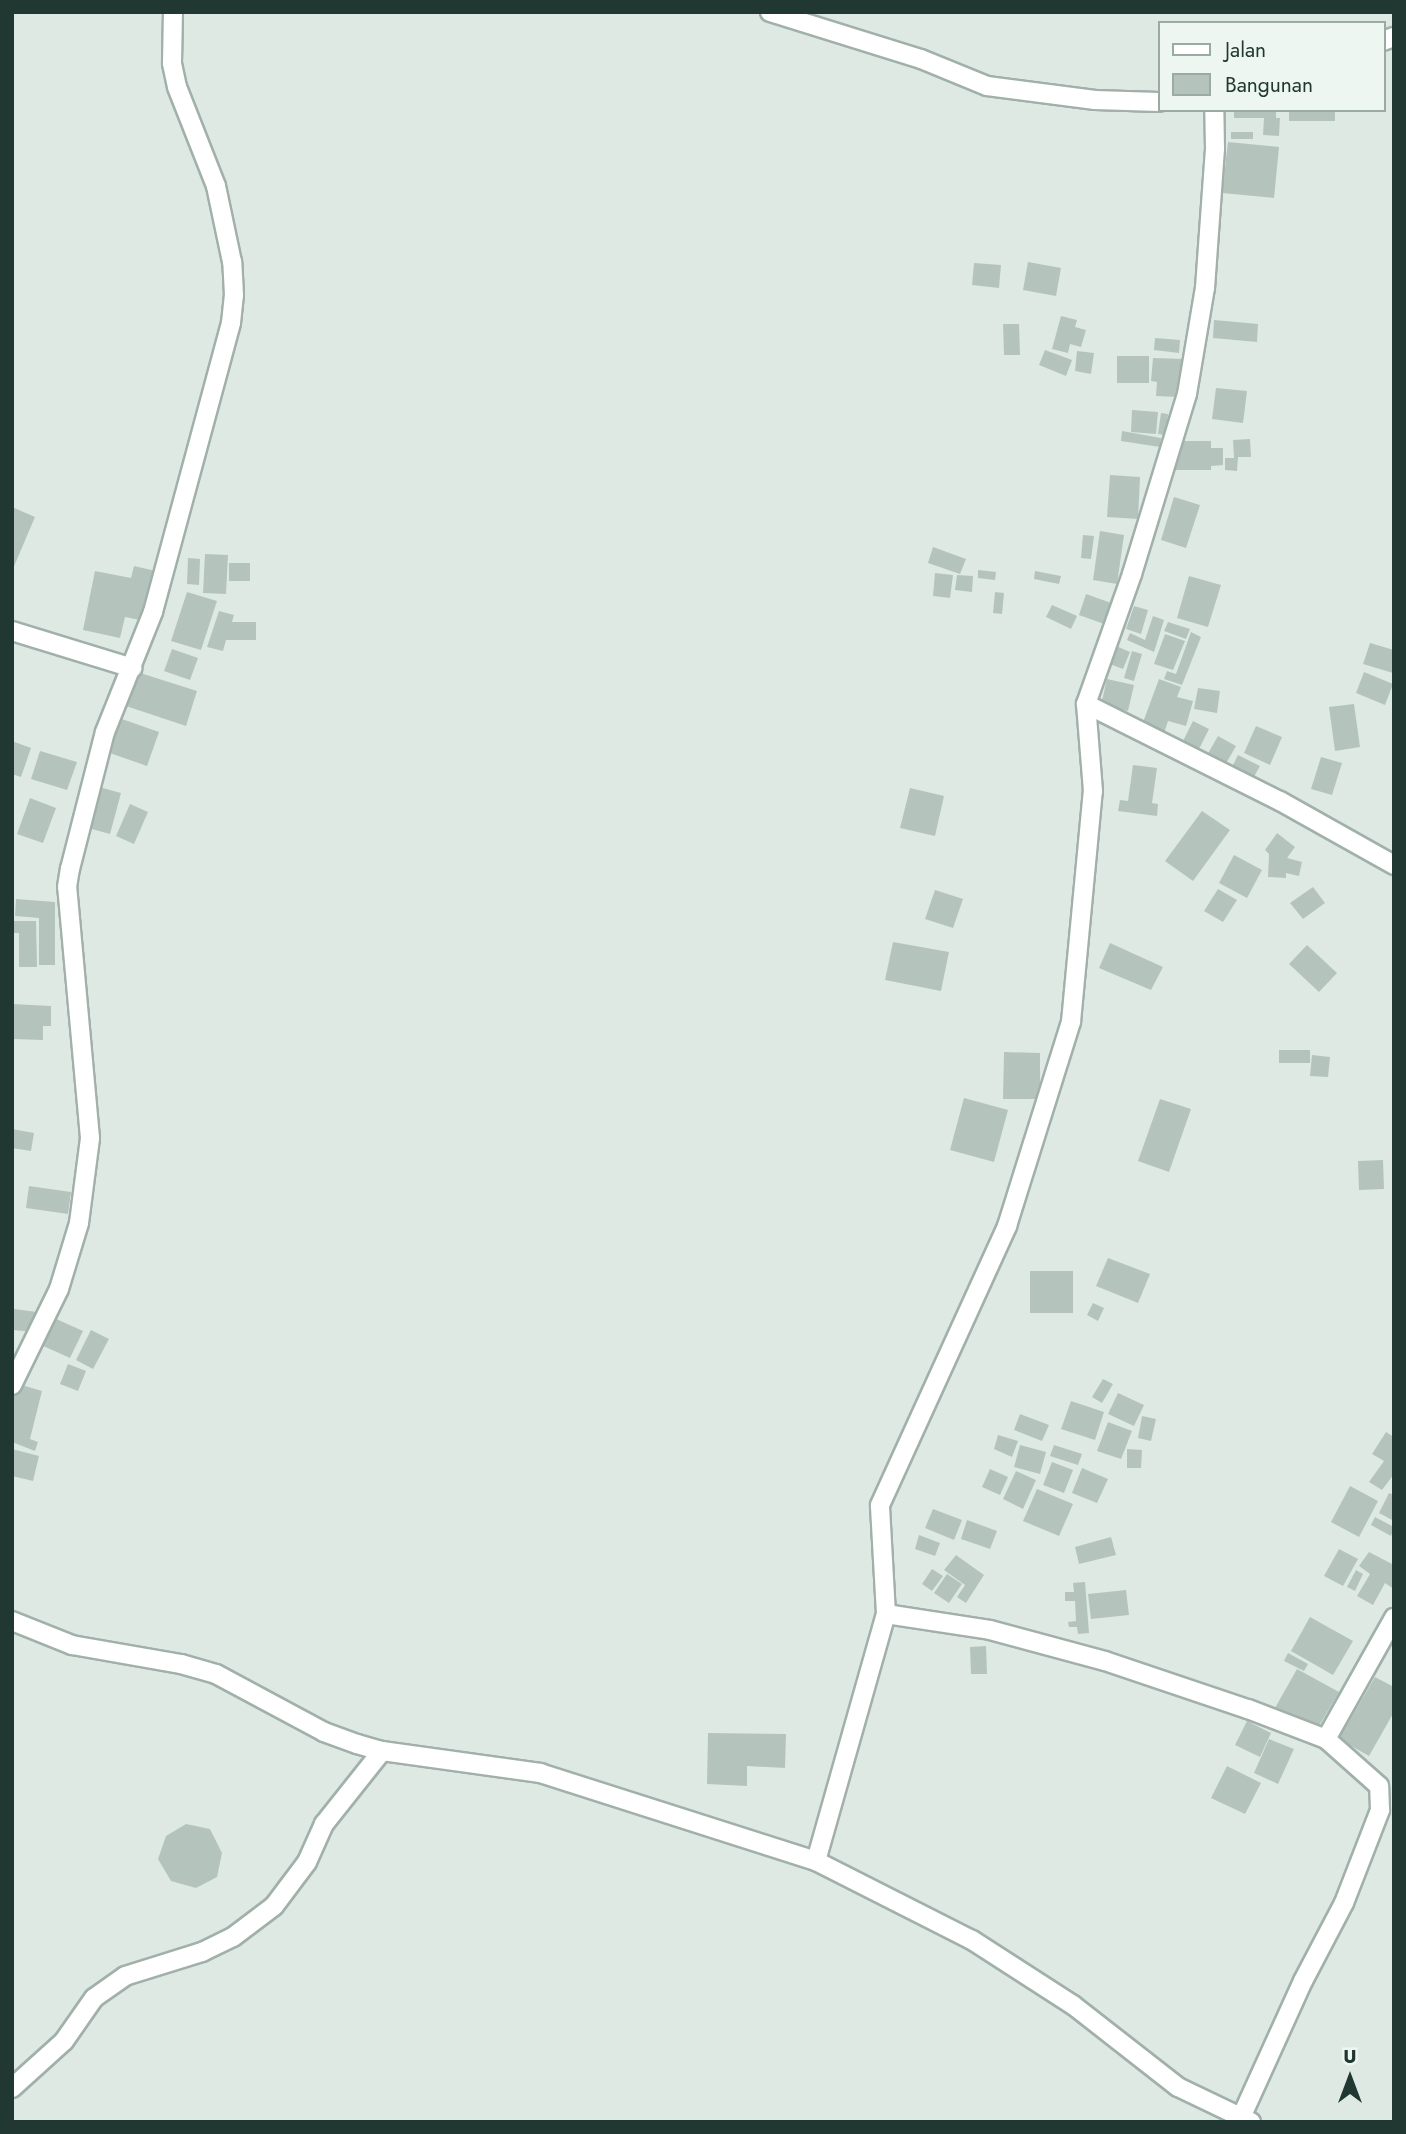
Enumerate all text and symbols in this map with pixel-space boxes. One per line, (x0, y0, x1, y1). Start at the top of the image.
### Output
legend (1158, 21, 1385, 112)
text: Jalan (1225, 35, 1266, 65)
text: Bangunan (1225, 70, 1313, 100)
north arrow (1315, 2043, 1385, 2113)
text: U (1343, 2043, 1357, 2070)

